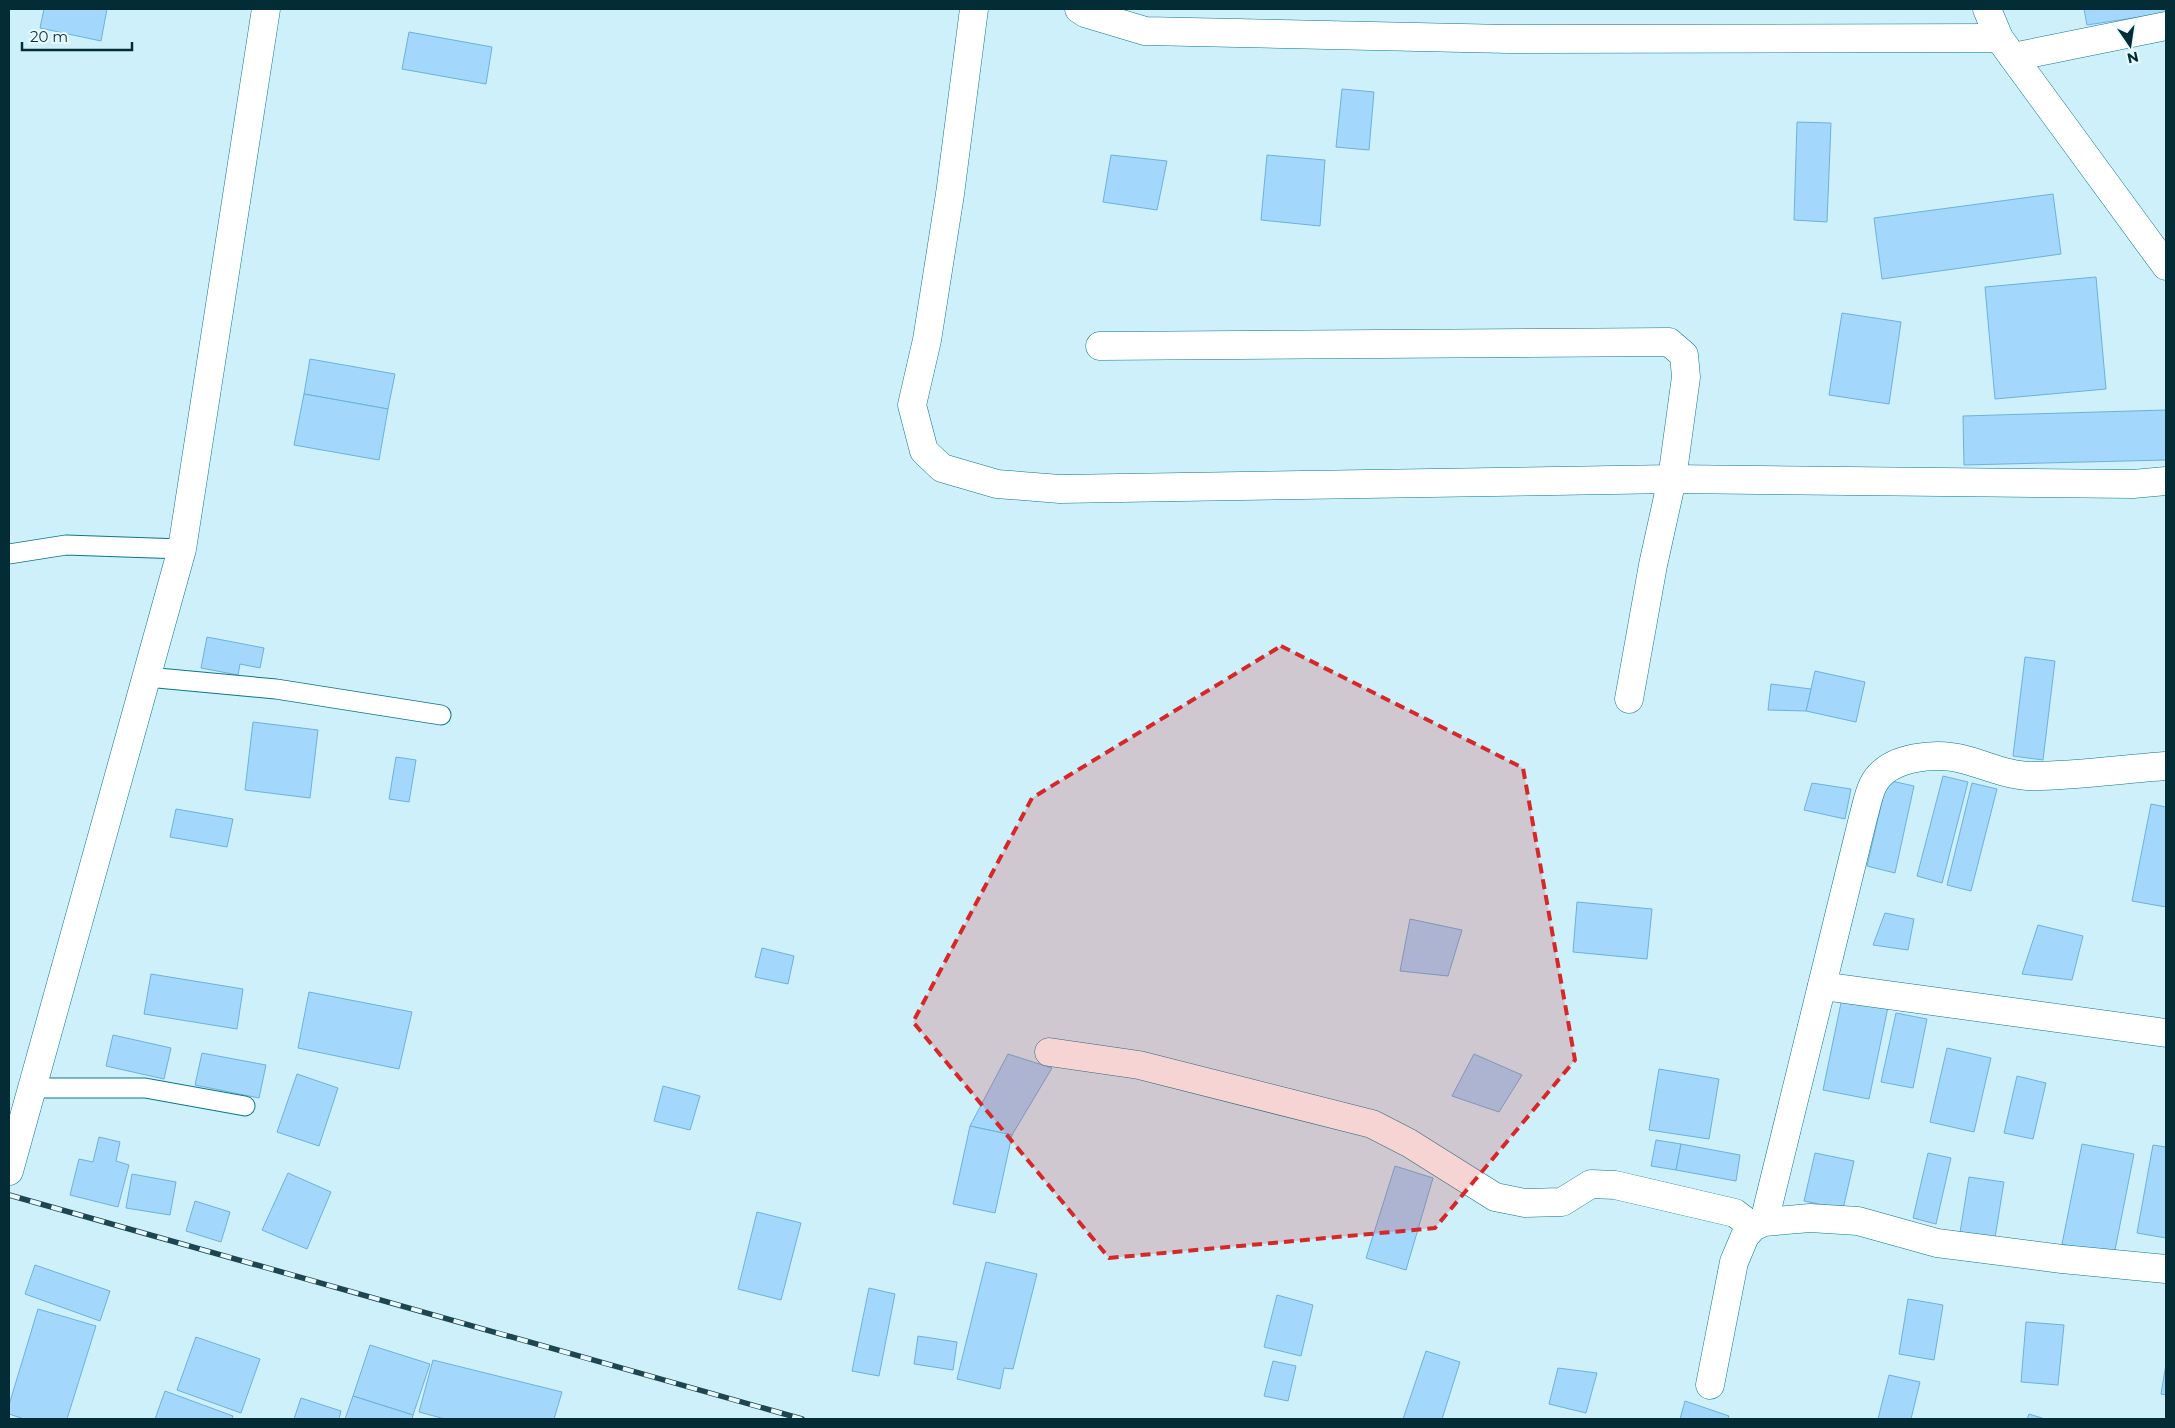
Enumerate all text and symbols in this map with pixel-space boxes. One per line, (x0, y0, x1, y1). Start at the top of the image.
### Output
scale bar (22, 20, 132, 52)
north arrow (2105, 20, 2155, 70)
text: 20 m (30, 27, 68, 46)
text: N (2125, 48, 2140, 68)

